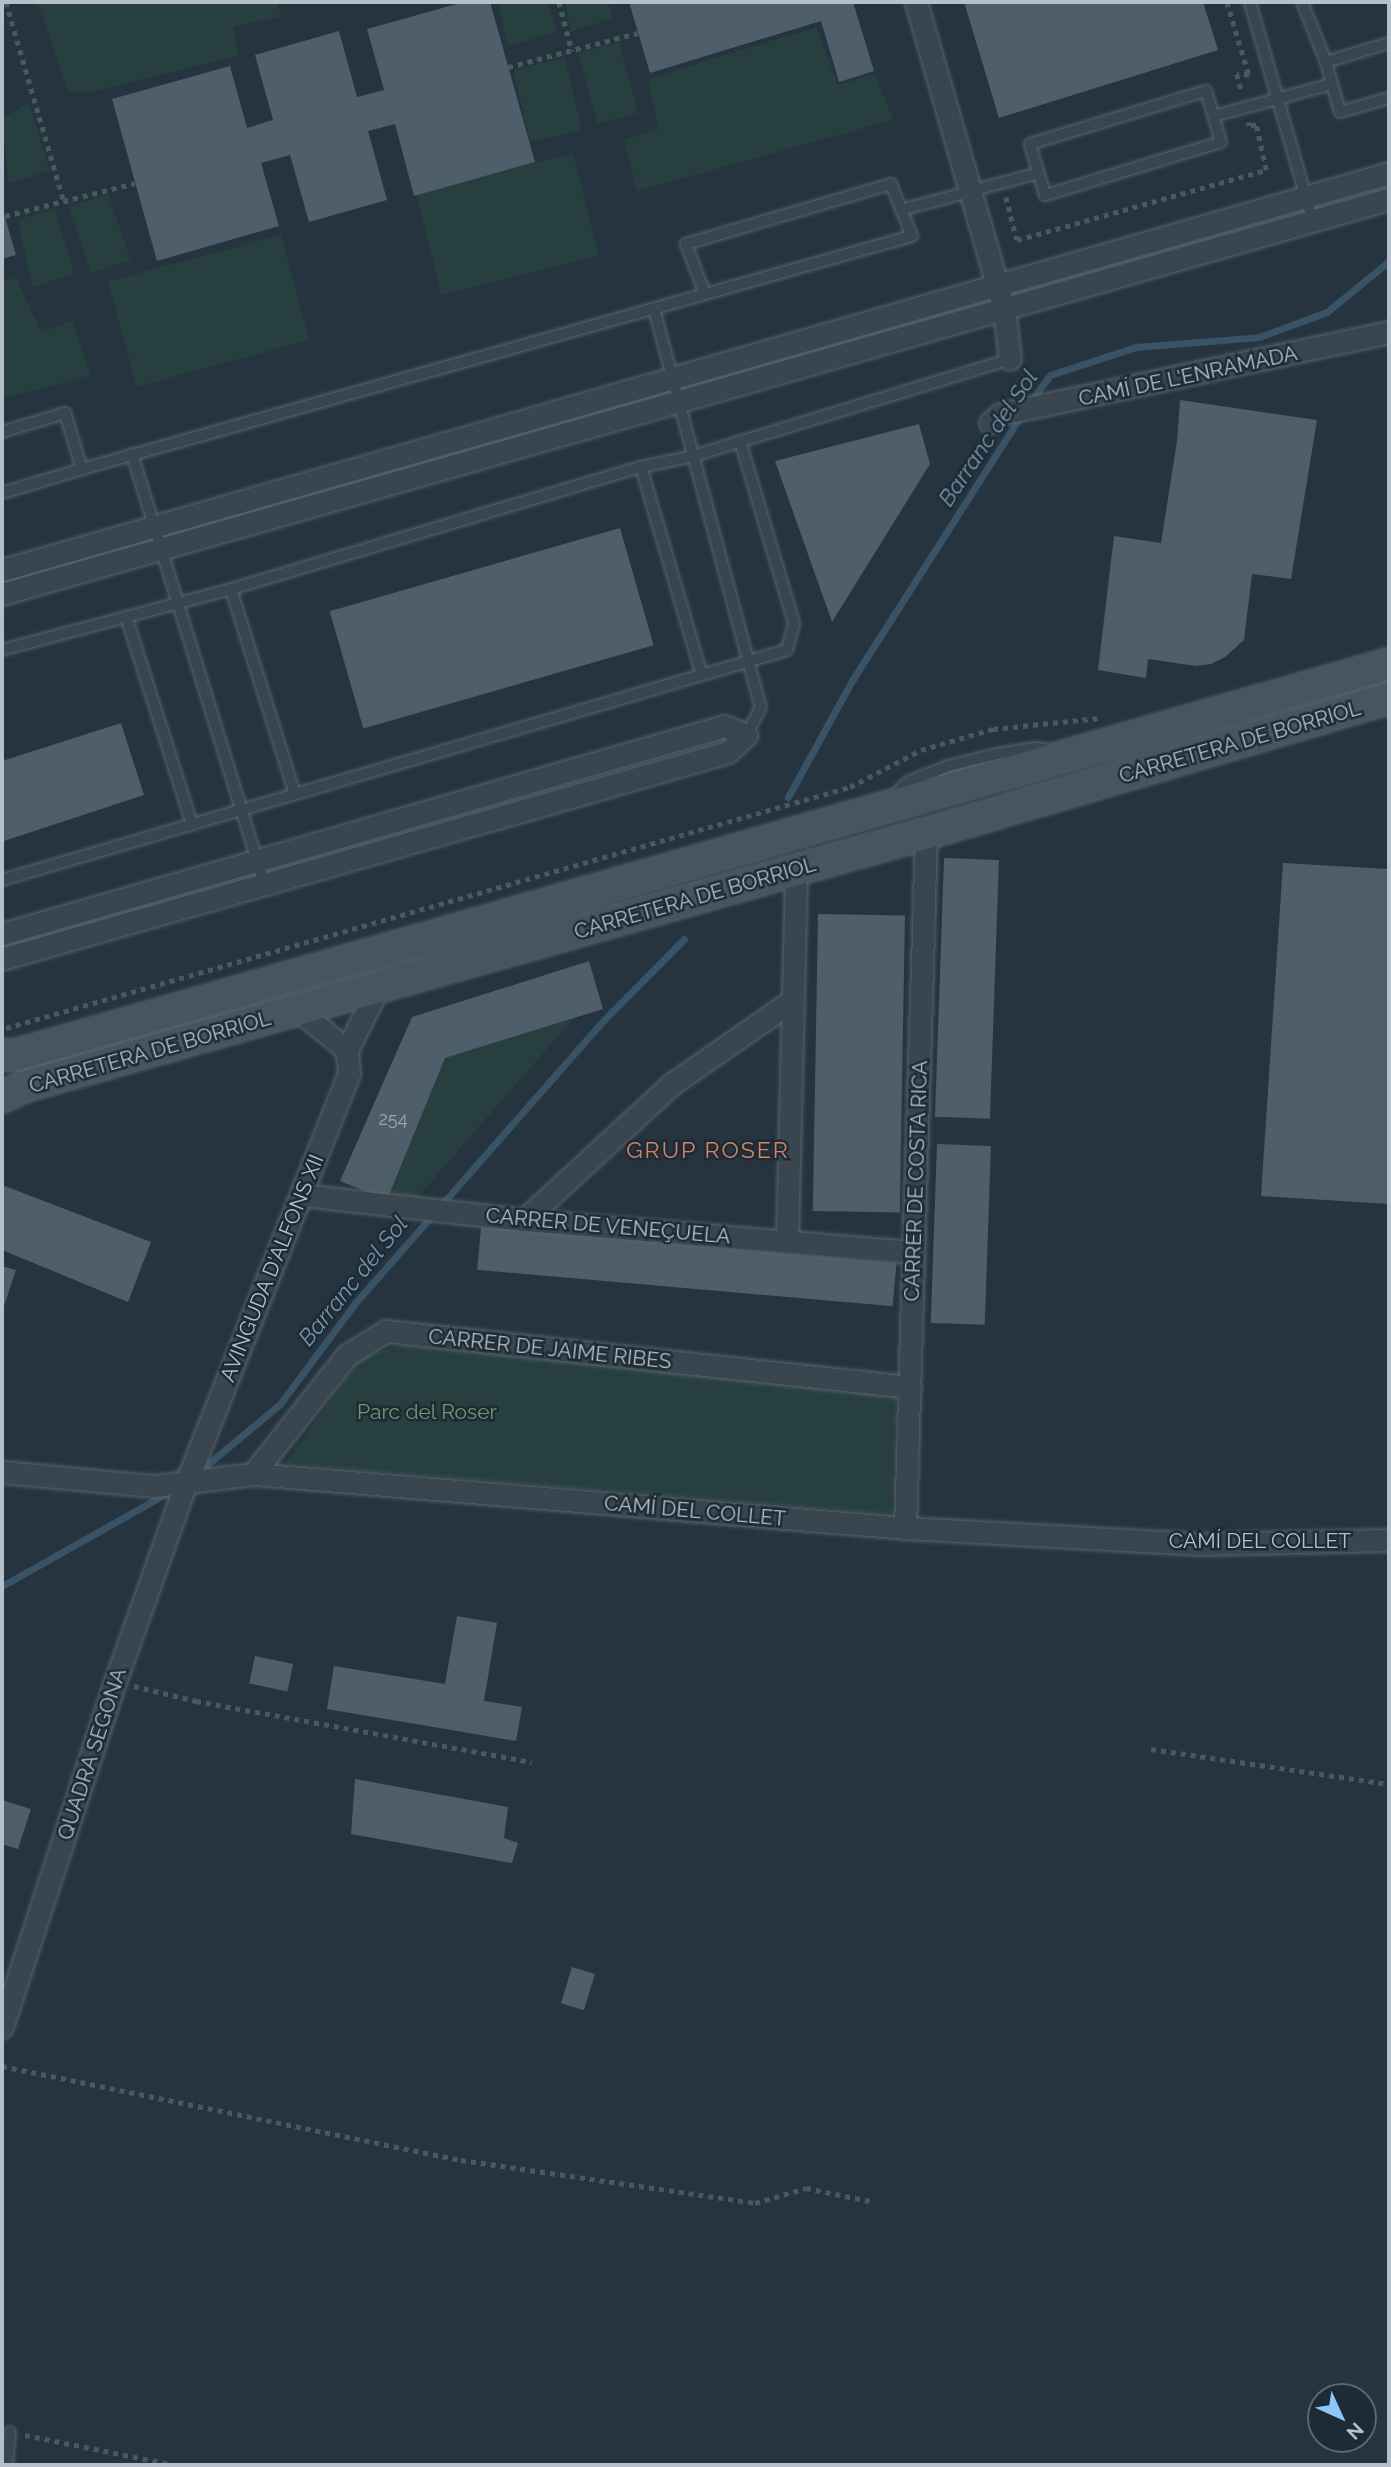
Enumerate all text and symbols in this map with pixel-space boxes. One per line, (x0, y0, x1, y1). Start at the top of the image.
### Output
street label: CAMÍ DE L'ENRAMADA (1076, 340, 1300, 412)
water label: Barranc del Sol (932, 364, 1044, 512)
street label: CARRETERA DE BORRIOL (1116, 695, 1364, 789)
street label: CARRETERA DE BORRIOL (571, 851, 819, 945)
street label: CARRETERA DE BORRIOL (26, 1005, 274, 1099)
street label: CARRER DE COSTA RICA (899, 1060, 933, 1302)
house number: 254 (378, 1108, 408, 1130)
district label: GRUP ROSER (627, 1136, 789, 1164)
street label: AVINGUDA D'ALFONS XII (215, 1150, 329, 1386)
street label: CARRER DE VENEÇUELA (484, 1203, 732, 1249)
water label: Barranc del Sol (292, 1211, 414, 1351)
street label: CARRER DE JAIME RIBES (427, 1324, 673, 1374)
park label: Parc del Roser (357, 1399, 497, 1425)
street label: CAMÍ DEL COLLET (603, 1490, 787, 1532)
street label: CAMÍ DEL COLLET (1169, 1528, 1351, 1554)
street label: QUADRA SEGONA (52, 1665, 132, 1843)
north arrow (1307, 2383, 1377, 2453)
text: N (1343, 2419, 1368, 2444)

